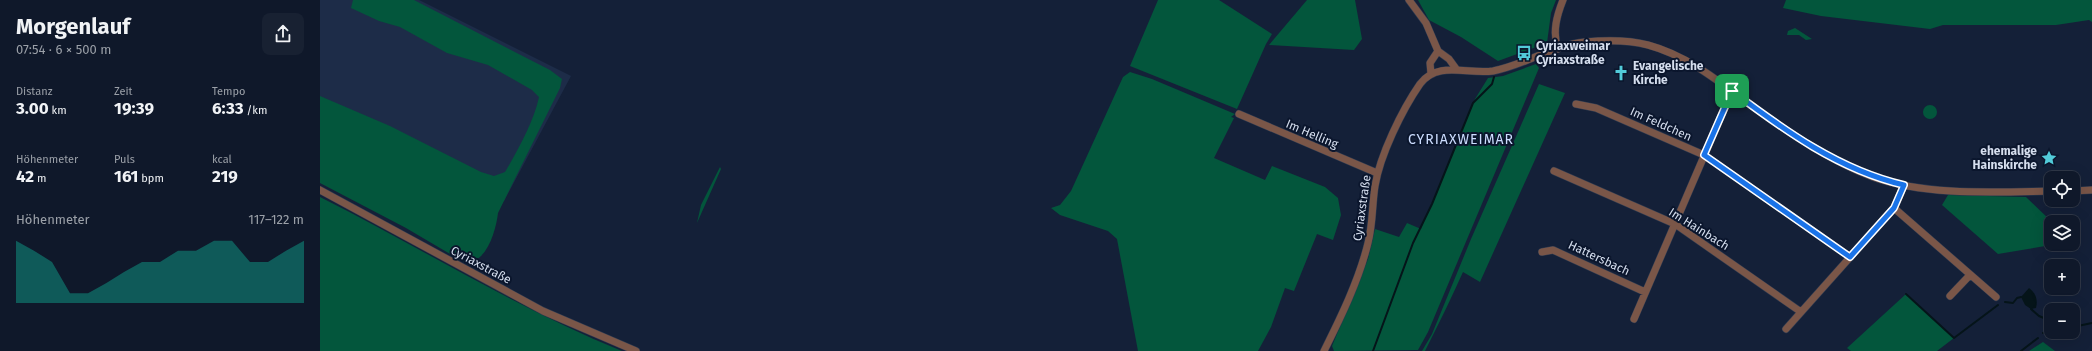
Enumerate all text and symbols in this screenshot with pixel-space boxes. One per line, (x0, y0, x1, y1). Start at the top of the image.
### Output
text: Morgenlauf (16, 13, 130, 40)
button: share (262, 13, 304, 55)
place label: Cyriaxweimar Cyriaxstraße (1536, 39, 1610, 67)
text: 07:54 · 6 × 500 m (16, 42, 111, 57)
bus stop icon: Cyriaxweimar Cyriaxstraße (1515, 44, 1533, 62)
place label: Evangelische Kirche (1633, 59, 1704, 87)
church icon: Evangelische Kirche (1612, 64, 1630, 82)
pin (1715, 74, 1749, 108)
icon: arrive (1721, 80, 1743, 102)
text: Distanz (16, 85, 52, 98)
text: Zeit (114, 85, 133, 98)
text: Tempo (212, 85, 245, 98)
text: 3.00 (16, 98, 49, 119)
text: 19:39 (114, 98, 154, 119)
text: 6:33 (212, 98, 244, 119)
text: km (49, 104, 67, 117)
text: /km (244, 104, 267, 117)
street label: Im Feldchen (1628, 104, 1694, 144)
street label: Im Helling (1284, 117, 1341, 152)
district label: CYRIAXWEIMAR (1408, 131, 1514, 148)
place label: ehemalige Hainskirche (1973, 144, 2037, 172)
place icon: ehemalige Hainskirche (2040, 149, 2058, 167)
text: Höhenmeter (16, 153, 78, 166)
text: Puls (114, 153, 135, 166)
text: kcal (212, 153, 232, 166)
text: 42 (16, 166, 34, 187)
text: 161 (114, 166, 138, 187)
text: 219 (212, 166, 238, 187)
map controls (2044, 171, 2080, 339)
button: locate (2044, 171, 2080, 207)
text: m (34, 172, 46, 185)
text: bpm (138, 172, 164, 185)
street label: Cyriaxstraße (1350, 174, 1374, 242)
street label: Im Hainbach (1666, 205, 1732, 253)
text: Höhenmeter (16, 212, 90, 227)
text: 117–122 m (248, 212, 304, 227)
button: layers (2044, 215, 2080, 251)
street label: Hattersbach (1566, 238, 1632, 278)
street label: Cyriaxstraße (448, 243, 514, 287)
button: + (2044, 259, 2080, 295)
button: − (2044, 303, 2080, 339)

